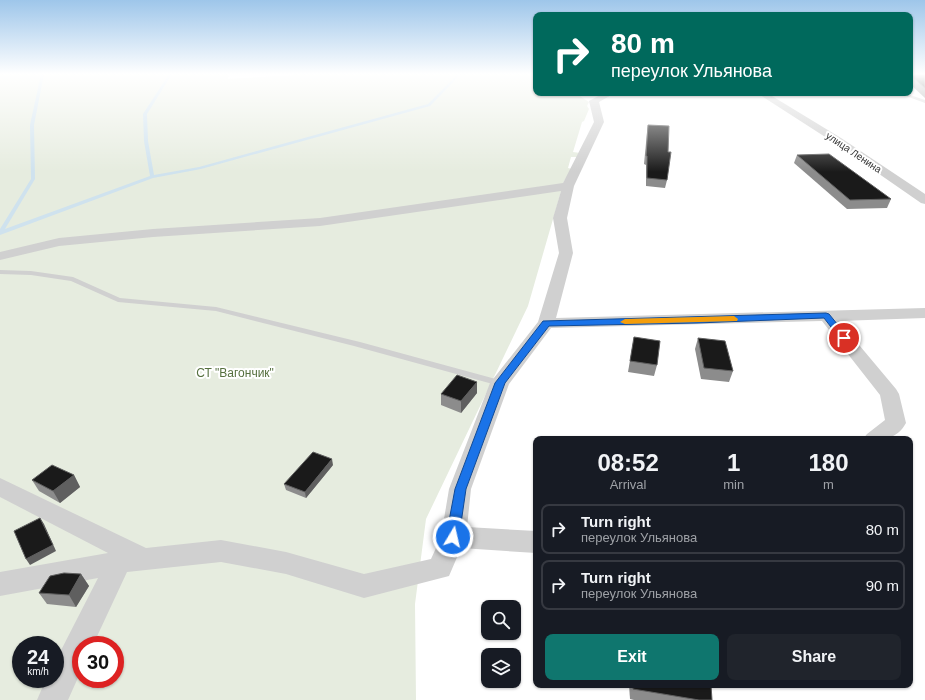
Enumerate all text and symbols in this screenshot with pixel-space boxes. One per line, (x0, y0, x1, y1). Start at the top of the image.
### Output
icon: right (545, 28, 597, 80)
text: 80 m (611, 28, 675, 59)
text: переулок Ульянова (611, 61, 772, 81)
street label: улица Ленина (824, 130, 884, 175)
pin (827, 321, 861, 355)
icon: arrive (833, 327, 855, 349)
park label: СТ "Вагончик" (196, 366, 274, 380)
text: 08:52 (597, 449, 659, 476)
text: 1 (727, 449, 740, 476)
text: 180 (809, 449, 849, 476)
text: Arrival (610, 477, 647, 492)
text: min (723, 477, 744, 492)
text: m (823, 477, 834, 492)
text: Turn right (581, 513, 651, 530)
position arrow (432, 516, 474, 558)
icon: right (547, 518, 569, 540)
text: 80 m (866, 521, 899, 538)
text: переулок Ульянова (581, 530, 697, 545)
text: Turn right (581, 569, 651, 586)
icon: right (547, 574, 569, 596)
text: 90 m (866, 577, 899, 594)
text: переулок Ульянова (581, 586, 697, 601)
map controls (481, 600, 521, 688)
button: search (481, 600, 521, 640)
button: Exit (545, 634, 719, 680)
button: Share (727, 634, 901, 680)
speed limit sign: 30 (72, 636, 124, 688)
text: 24 (27, 646, 49, 668)
button: layers (481, 648, 521, 688)
text: km/h (27, 666, 49, 677)

